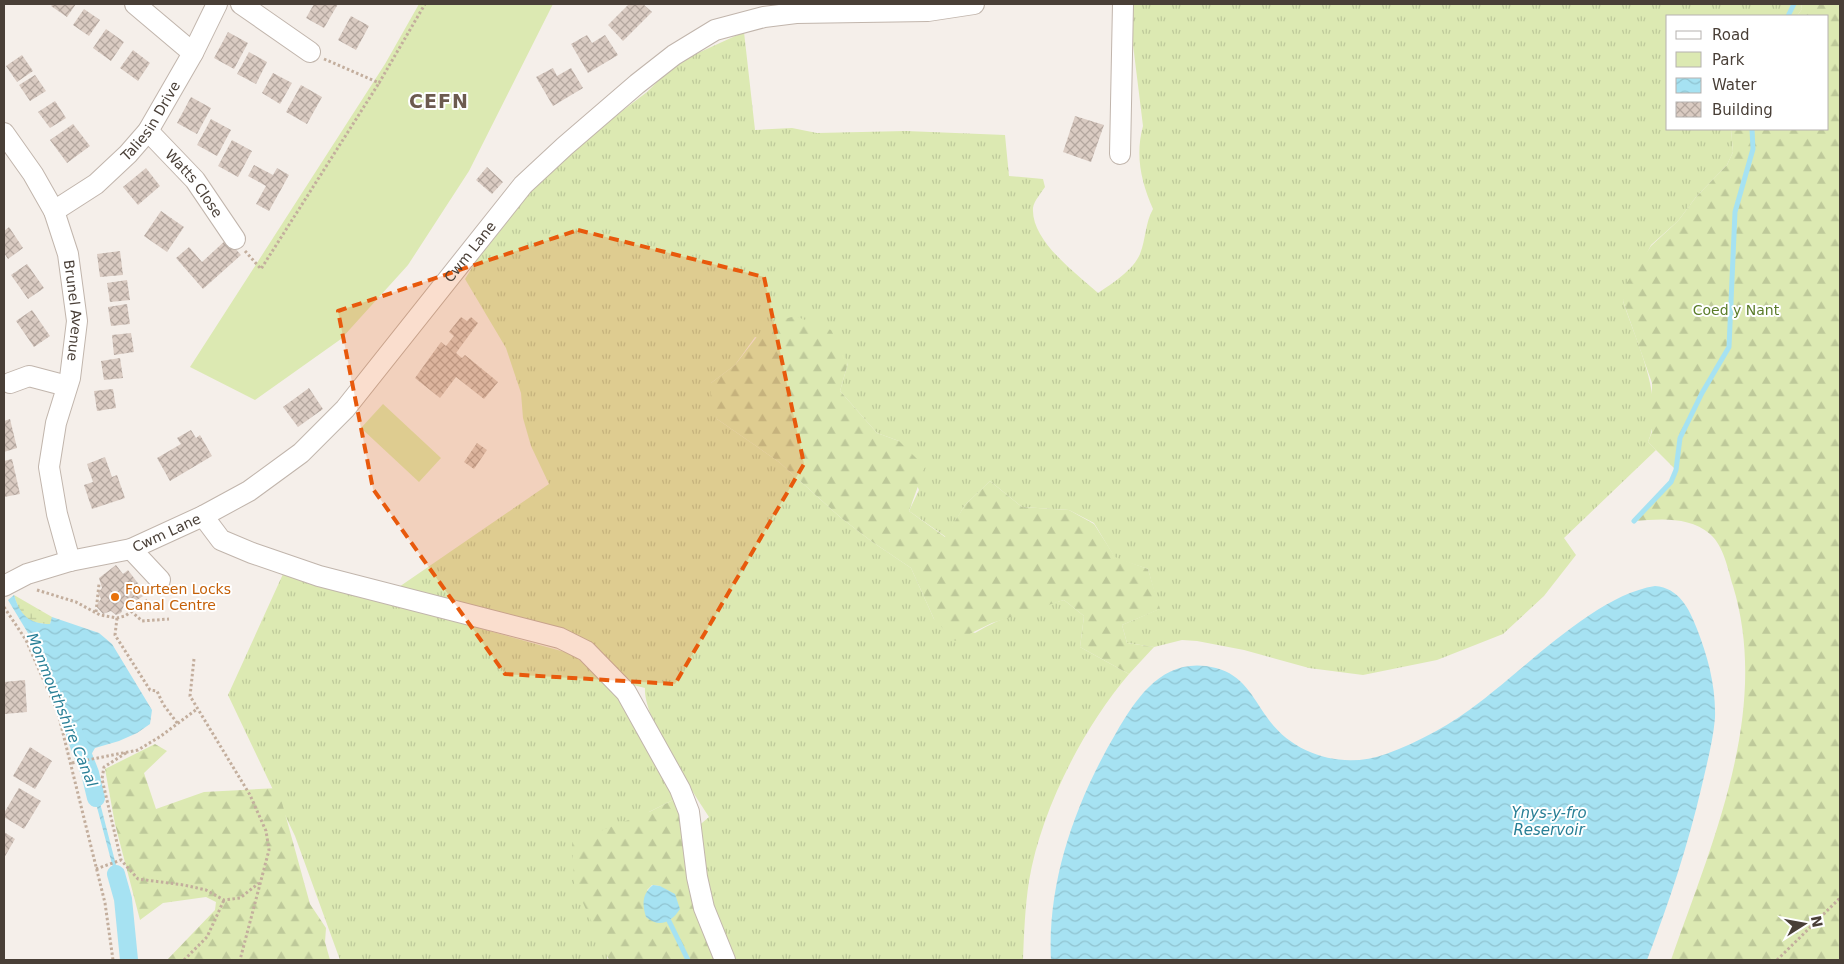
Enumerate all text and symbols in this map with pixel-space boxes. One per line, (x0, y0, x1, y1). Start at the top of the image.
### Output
legend (1666, 15, 1829, 130)
text: Road (1712, 26, 1750, 44)
text: Park (1712, 51, 1745, 69)
text: Water (1712, 76, 1757, 94)
street label: Taliesin Drive (117, 78, 183, 165)
district label: CEFN (409, 90, 469, 112)
text: Building (1712, 101, 1773, 119)
street label: Watts Close (162, 146, 226, 220)
street label: Cwm Lane (441, 218, 499, 285)
street label: Brunel Avenue (61, 259, 85, 362)
park label: Coed y Nant (1693, 302, 1780, 318)
street label: Cwm Lane (130, 510, 203, 555)
place label: Fourteen Locks Canal Centre (125, 581, 231, 613)
marker: Fourteen Locks Canal Centre (109, 591, 121, 603)
water label: Monmouthshire Canal (23, 630, 101, 790)
water label: Ynys-y-fro Reservoir (1511, 804, 1587, 839)
north arrow (1779, 899, 1829, 949)
text: N (1808, 914, 1826, 929)

